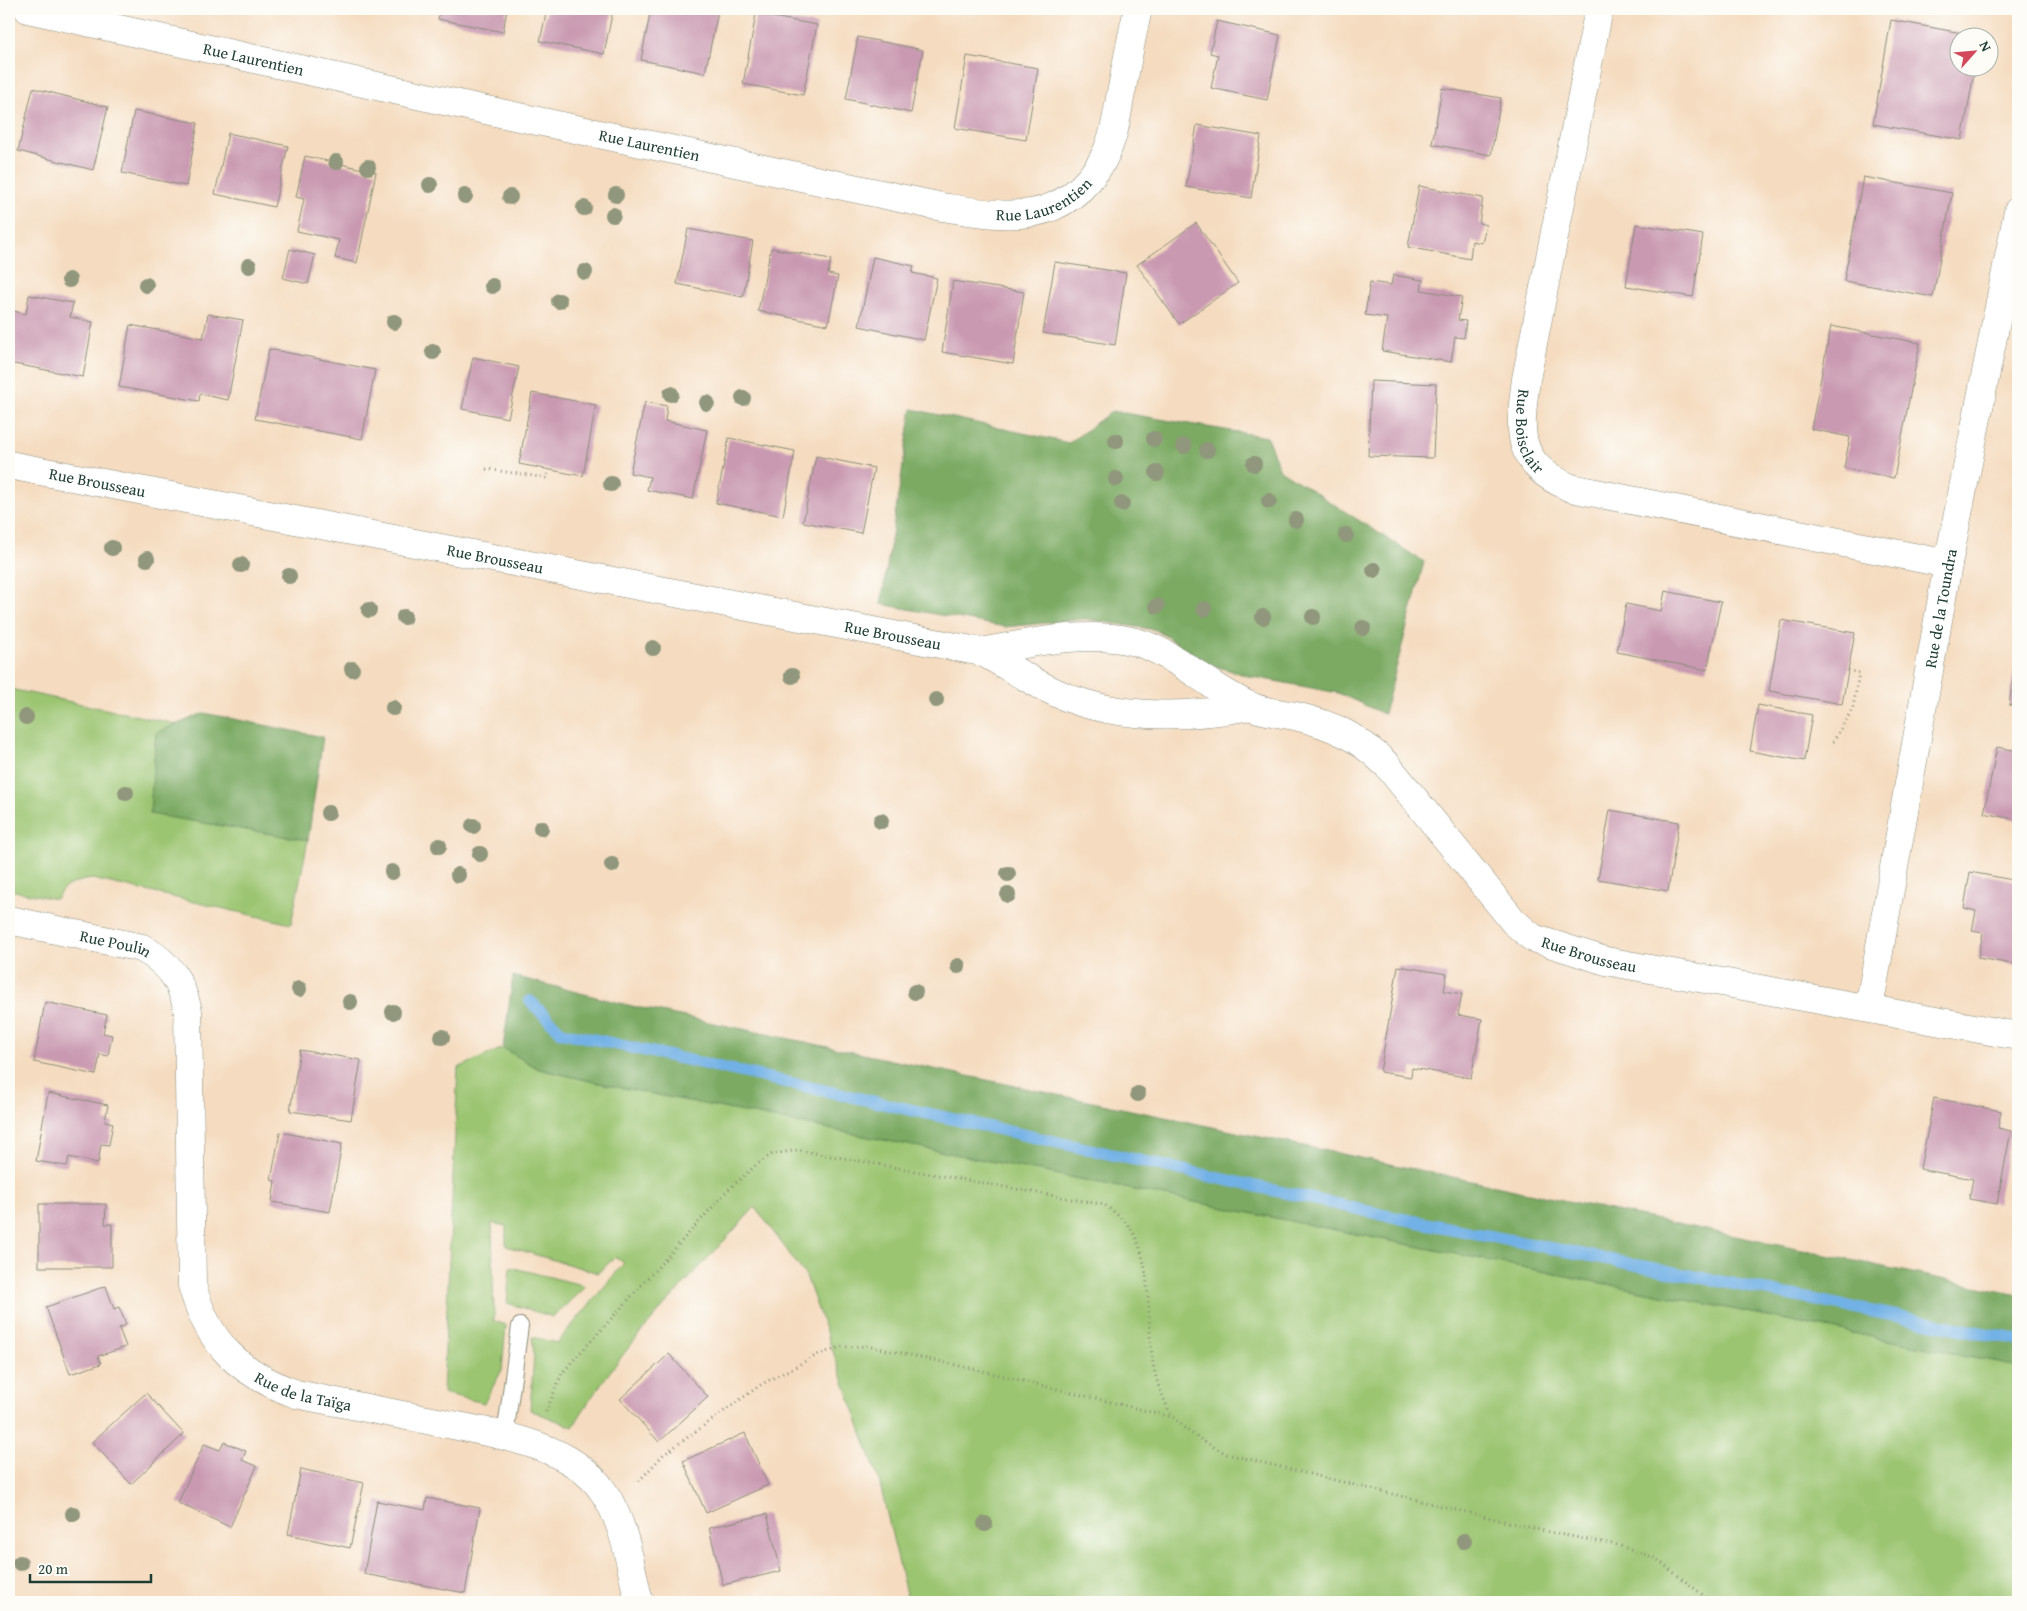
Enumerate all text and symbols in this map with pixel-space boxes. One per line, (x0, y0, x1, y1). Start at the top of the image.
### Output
north arrow (1950, 28, 2000, 78)
street label: Rue Laurentien (201, 36, 306, 82)
text: N (1975, 37, 1997, 55)
street label: Rue Laurentien (597, 122, 702, 167)
street label: Rue Laurentien (996, 172, 1097, 227)
street label: Rue Boisclair (1510, 388, 1550, 479)
street label: Rue Brousseau (47, 461, 148, 503)
street label: Rue Brousseau (445, 537, 546, 579)
street label: Rue de la Toundra (1918, 546, 1963, 670)
street label: Rue Brousseau (843, 614, 943, 656)
street label: Rue Poulin (78, 923, 156, 963)
street label: Rue Brousseau (1539, 929, 1639, 978)
street label: Rue de la Taïga (250, 1365, 354, 1417)
scale bar (30, 1551, 151, 1583)
text: 20 m (38, 1558, 69, 1579)

